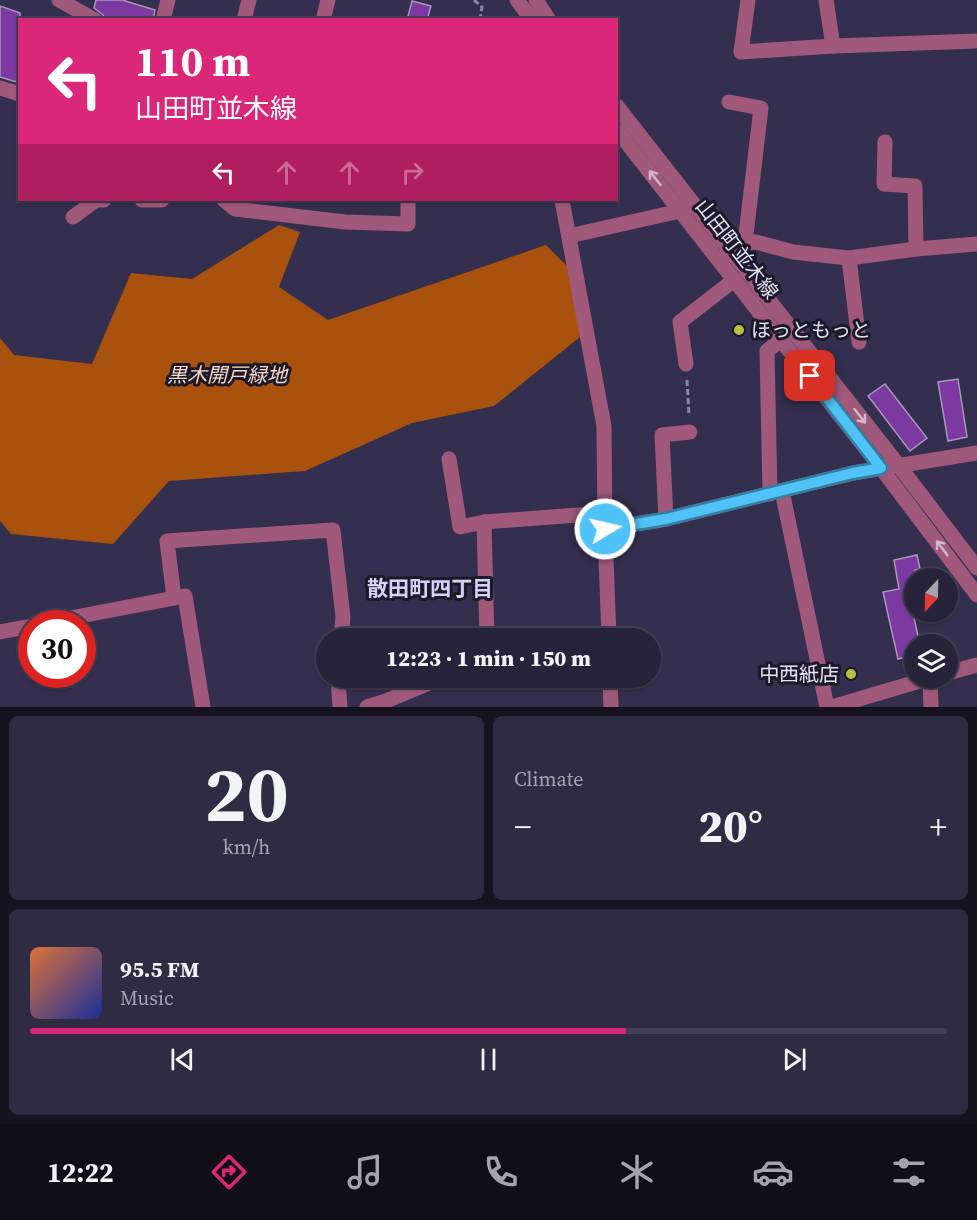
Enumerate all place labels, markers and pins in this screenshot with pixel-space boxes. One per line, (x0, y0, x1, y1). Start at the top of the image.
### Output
place label: ほっともっと (751, 316, 871, 344)
marker: ほっともっと (732, 323, 746, 337)
pin (784, 350, 835, 401)
place label: 中西紙店 (759, 660, 839, 688)
marker: 中西紙店 (844, 667, 858, 681)

